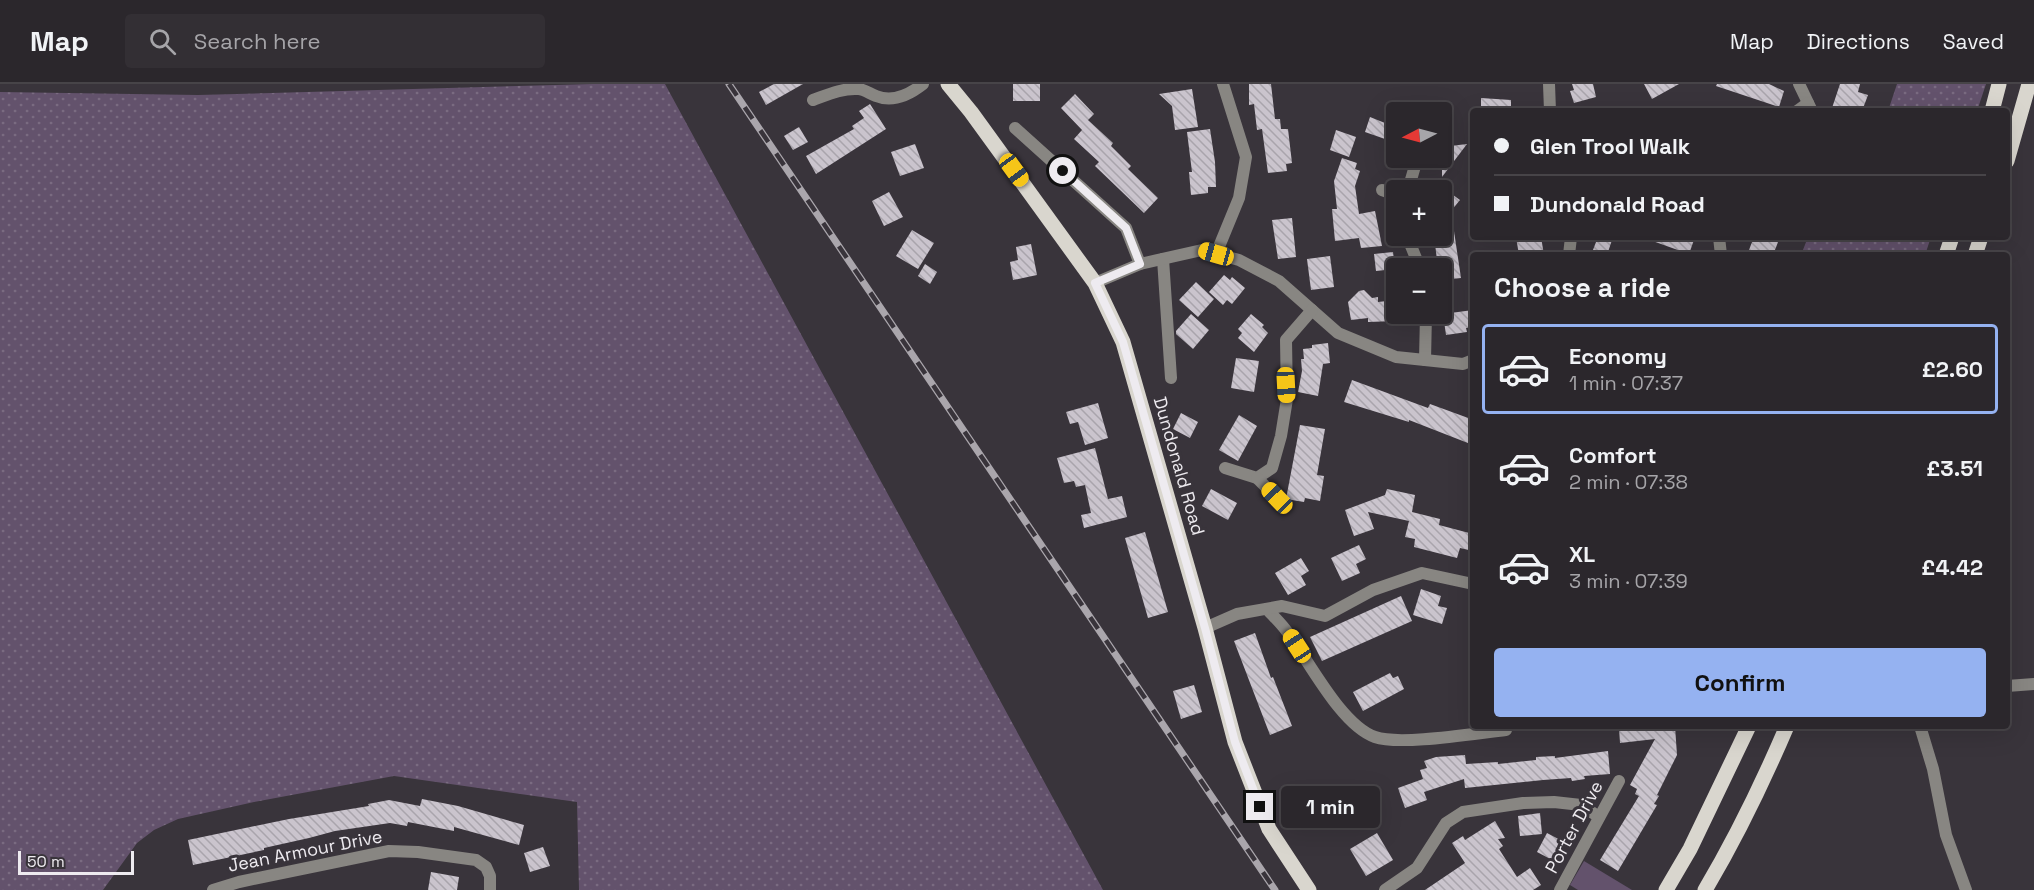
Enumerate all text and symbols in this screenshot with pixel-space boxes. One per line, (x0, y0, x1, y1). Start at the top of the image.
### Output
search box (125, 14, 545, 68)
text: Map (30, 23, 89, 59)
icon: search (146, 25, 179, 58)
text: Search here (194, 27, 321, 55)
text: Map (1730, 28, 1774, 55)
text: Directions (1807, 28, 1910, 55)
text: Saved (1943, 28, 2004, 55)
north arrow (1386, 102, 1452, 168)
map controls (1386, 102, 1452, 324)
text: Glen Trool Walk (1530, 132, 1690, 160)
car (996, 150, 1032, 190)
route start (1049, 157, 1076, 184)
button: + (1386, 180, 1452, 246)
text: Dundonald Road (1530, 190, 1705, 218)
car (1196, 240, 1236, 268)
button: − (1386, 258, 1452, 324)
text: Choose a ride (1494, 270, 1671, 305)
icon: car (1497, 342, 1551, 396)
text: Economy (1569, 342, 1667, 370)
text: £2.60 (1922, 355, 1983, 383)
car (1276, 367, 1296, 403)
text: 1 min · 07:37 (1569, 370, 1683, 396)
street label: Dundonald Road (1149, 394, 1210, 538)
icon: car (1497, 441, 1551, 495)
text: Comfort (1569, 441, 1657, 469)
text: £3.51 (1926, 454, 1983, 482)
text: 2 min · 07:38 (1569, 469, 1688, 495)
car (1258, 479, 1296, 517)
icon: car (1497, 540, 1551, 594)
text: XL (1569, 540, 1595, 568)
text: £4.42 (1921, 553, 1983, 581)
text: 3 min · 07:39 (1569, 568, 1688, 594)
car (1280, 626, 1314, 666)
button: Confirm (1494, 648, 1986, 717)
street label: Porter Drive (1540, 777, 1608, 877)
callout: 1 min (1281, 786, 1380, 828)
route end (1246, 793, 1273, 820)
text: 1 min (1306, 794, 1355, 820)
street label: Jean Armour Drive (226, 824, 384, 877)
scale bar (18, 848, 134, 876)
text: 50 m (27, 851, 65, 872)

